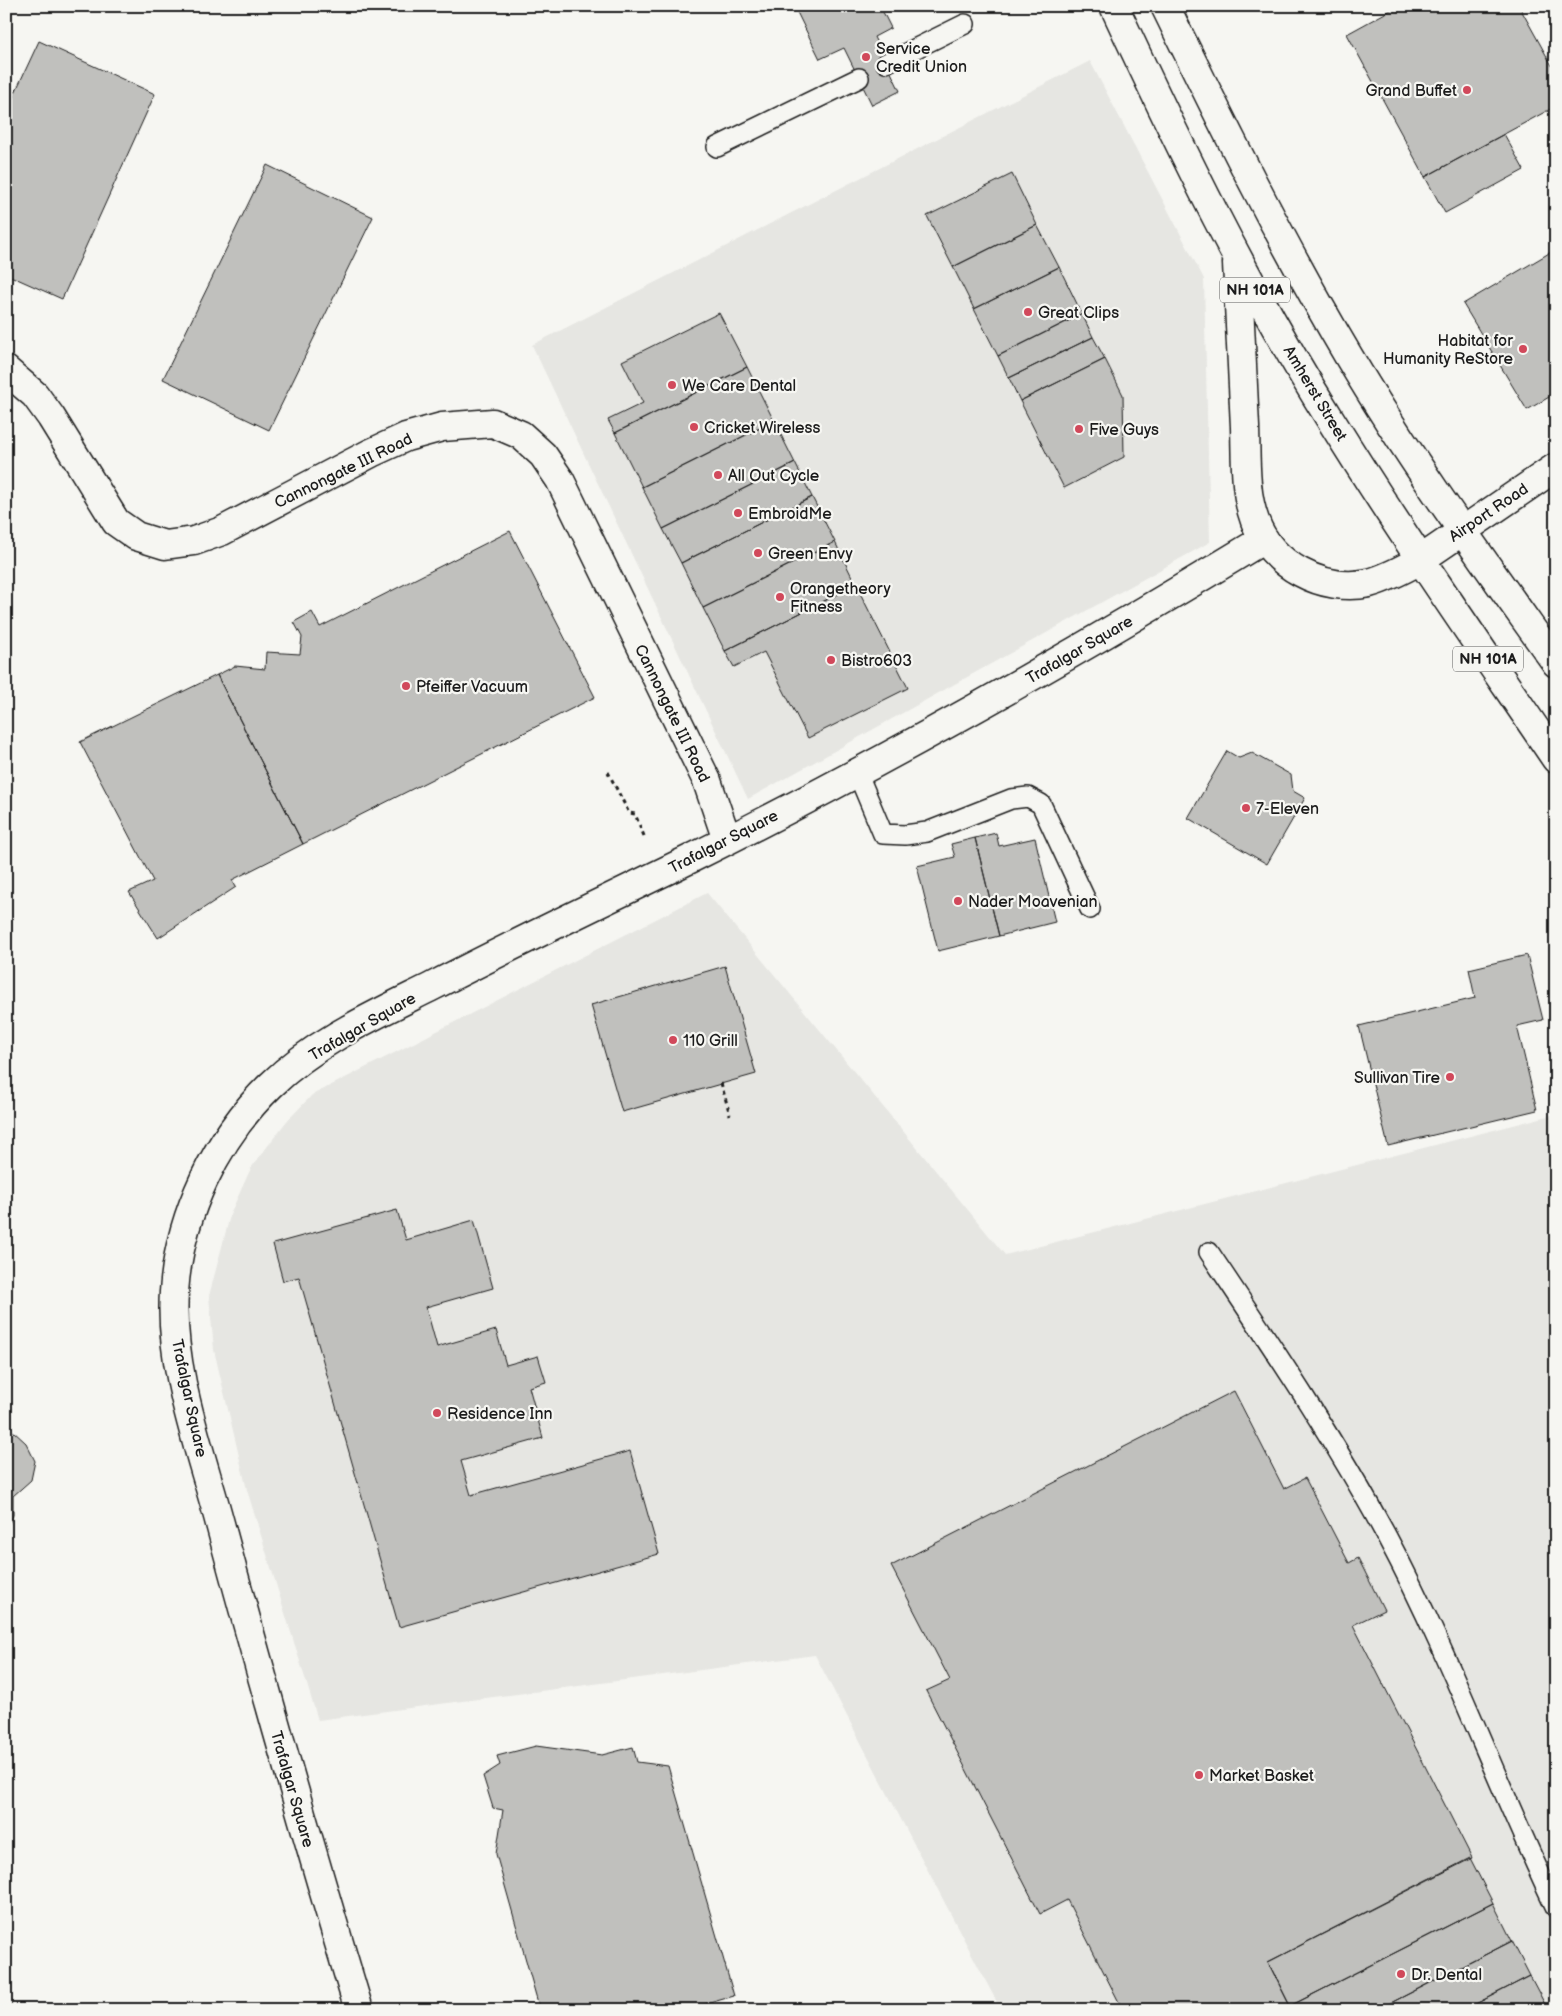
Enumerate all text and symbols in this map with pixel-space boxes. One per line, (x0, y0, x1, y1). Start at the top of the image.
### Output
place label: Service Credit Union (876, 40, 967, 77)
marker: Service Credit Union (860, 51, 872, 63)
place label: Grand Buffet (1366, 82, 1457, 101)
marker: Grand Buffet (1461, 84, 1473, 96)
road number: NH 101A (1220, 278, 1290, 302)
place label: Great Clips (1038, 304, 1119, 323)
marker: Great Clips (1022, 306, 1034, 318)
place label: Habitat for Humanity ReStore (1383, 332, 1513, 369)
street label: Amherst Street (1279, 343, 1351, 445)
marker: Habitat for Humanity ReStore (1517, 343, 1529, 355)
place label: We Care Dental (682, 377, 796, 396)
marker: We Care Dental (666, 379, 678, 391)
place label: Cricket Wireless (704, 419, 820, 438)
marker: Cricket Wireless (688, 421, 700, 433)
place label: Five Guys (1089, 421, 1159, 440)
marker: Five Guys (1073, 423, 1085, 435)
street label: Cannongate III Road (272, 430, 416, 513)
place label: All Out Cycle (728, 467, 820, 486)
marker: All Out Cycle (712, 469, 724, 481)
street label: Airport Road (1446, 480, 1532, 547)
place label: EmbroidMe (748, 505, 832, 524)
marker: EmbroidMe (732, 507, 744, 519)
place label: Green Envy (768, 545, 853, 564)
marker: Green Envy (752, 547, 764, 559)
place label: Orangetheory Fitness (790, 580, 891, 617)
marker: Orangetheory Fitness (774, 591, 786, 603)
street label: Trafalgar Square (1023, 612, 1137, 689)
street label: Cannongate III Road (630, 642, 713, 786)
road number: NH 101A (1453, 646, 1523, 672)
place label: Bistro603 (841, 652, 912, 671)
marker: Bistro603 (825, 654, 837, 666)
place label: Pfeiffer Vacuum (416, 678, 528, 697)
marker: Pfeiffer Vacuum (400, 680, 412, 692)
place label: 7-Eleven (1256, 800, 1319, 819)
marker: 7-Eleven (1240, 802, 1252, 814)
street label: Trafalgar Square (666, 806, 782, 878)
place label: Nader Moavenian (968, 893, 1098, 912)
marker: Nader Moavenian (952, 895, 964, 907)
street label: Trafalgar Square (306, 989, 420, 1066)
place label: 110 Grill (683, 1032, 738, 1051)
marker: 110 Grill (667, 1034, 679, 1046)
place label: Sullivan Tire (1354, 1069, 1440, 1088)
marker: Sullivan Tire (1444, 1071, 1456, 1083)
street label: Trafalgar Square (167, 1338, 210, 1460)
place label: Residence Inn (447, 1405, 553, 1424)
marker: Residence Inn (431, 1407, 443, 1419)
street label: Trafalgar Square (266, 1729, 317, 1850)
place label: Market Basket (1209, 1767, 1314, 1786)
marker: Market Basket (1193, 1769, 1205, 1781)
place label: Dr. Dental (1411, 1966, 1482, 1985)
marker: Dr. Dental (1395, 1968, 1407, 1980)

